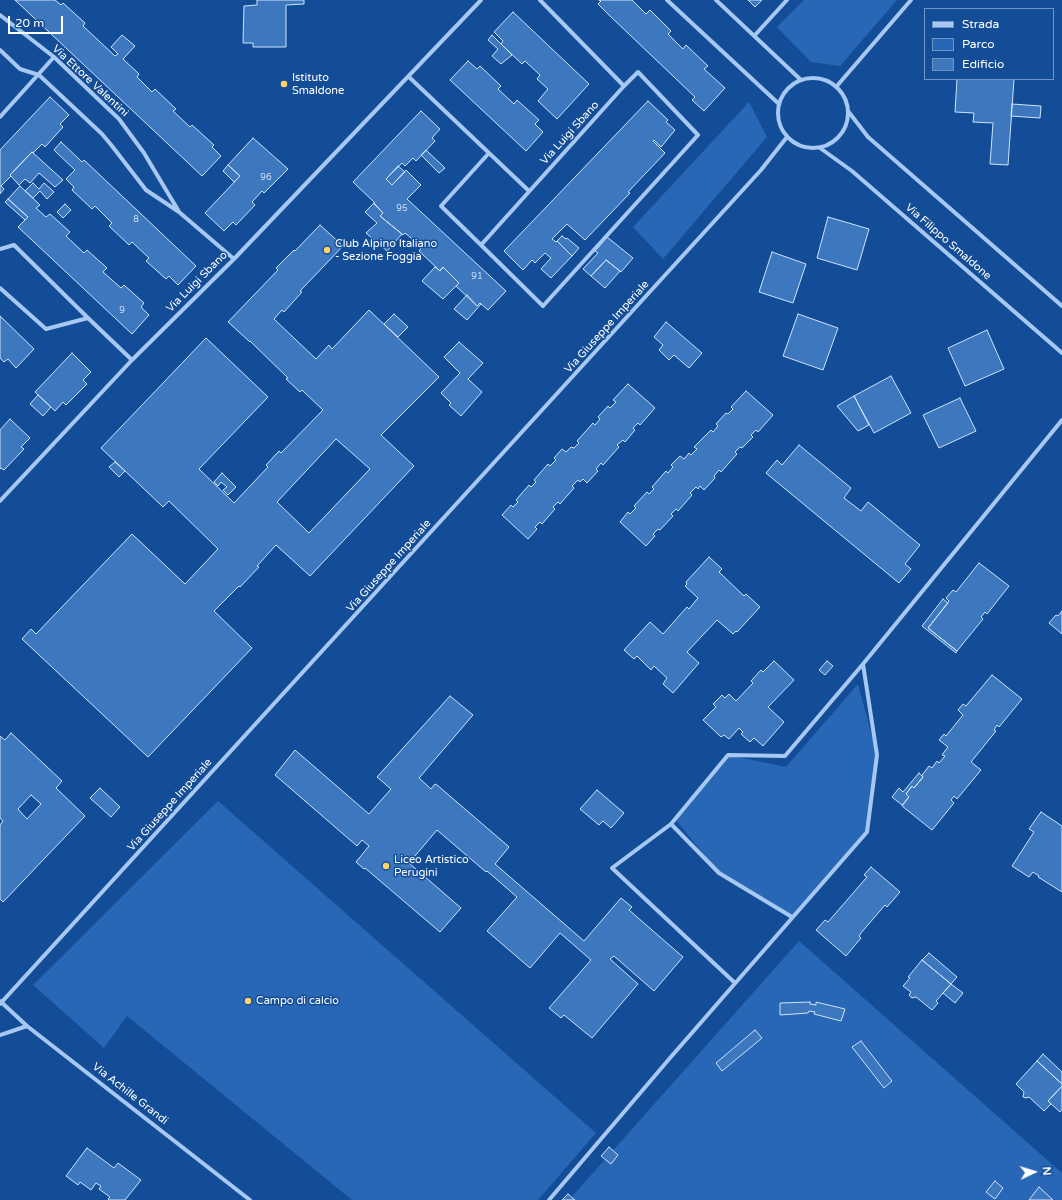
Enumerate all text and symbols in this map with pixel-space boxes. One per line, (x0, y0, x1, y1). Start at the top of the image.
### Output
scale bar (10, 8, 65, 34)
legend (924, 8, 1054, 80)
text: 20 m (15, 16, 44, 30)
text: Strada (962, 17, 999, 31)
text: Parco (962, 37, 995, 51)
street label: Via Ettore Valentini (49, 42, 131, 120)
text: Edificio (962, 57, 1004, 71)
place label: Istituto Smaldone (292, 71, 344, 97)
marker: Istituto Smaldone (279, 79, 289, 89)
street label: Via Luigi Sbano (538, 99, 602, 167)
house number: 96 (260, 173, 272, 183)
street label: Via Filippo Smaldone (902, 201, 994, 283)
house number: 95 (396, 204, 408, 214)
house number: 8 (133, 215, 139, 225)
place label: Club Alpino Italiano - Sezione Foggia (335, 237, 437, 263)
marker: Club Alpino Italiano - Sezione Foggia (322, 245, 332, 255)
street label: Via Luigi Sbano (164, 249, 230, 315)
house number: 91 (471, 272, 483, 282)
street label: Via Giuseppe Imperiale (562, 278, 652, 376)
house number: 9 (119, 306, 125, 316)
street label: Via Giuseppe Imperiale (344, 517, 434, 615)
street label: Via Giuseppe Imperiale (125, 756, 215, 854)
place label: Liceo Artistico Perugini (394, 853, 469, 879)
marker: Liceo Artistico Perugini (381, 861, 391, 871)
place label: Campo di calcio (256, 994, 339, 1008)
marker: Campo di calcio (243, 996, 253, 1006)
street label: Via Achille Grandi (90, 1060, 170, 1128)
north arrow (1014, 1152, 1054, 1192)
text: N (1040, 1166, 1053, 1176)

